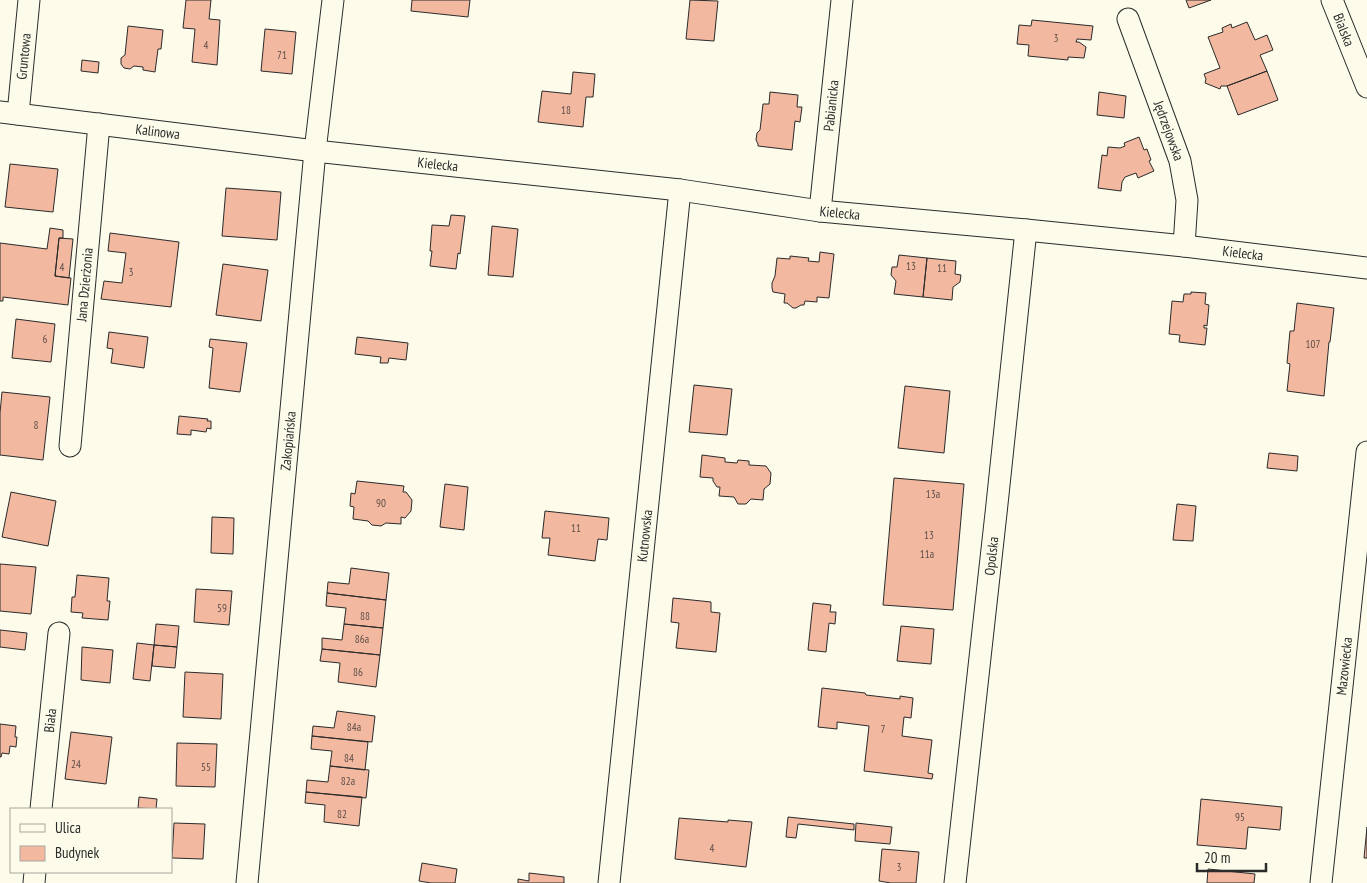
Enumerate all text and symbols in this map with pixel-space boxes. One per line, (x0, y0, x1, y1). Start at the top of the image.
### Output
street label: Bialska (1329, 10, 1359, 49)
house number: 3 (1054, 31, 1059, 45)
street label: Gruntowa (12, 32, 35, 80)
house number: 4 (204, 38, 209, 52)
house number: 71 (277, 48, 287, 62)
street label: Pabianicka (819, 79, 843, 132)
street label: Jędrzejowska (1149, 97, 1188, 163)
house number: 18 (561, 103, 571, 117)
street label: Kalinowa (135, 120, 181, 143)
street label: Kielecka (417, 153, 459, 175)
street label: Kielecka (819, 202, 861, 224)
street label: Kielecka (1222, 242, 1264, 264)
street label: Jana Dzierżonia (72, 247, 97, 323)
house number: 13 (906, 259, 916, 273)
house number: 4 (60, 260, 65, 274)
house number: 11 (937, 261, 947, 275)
house number: 3 (129, 265, 134, 279)
house number: 6 (43, 332, 48, 346)
house number: 107 (1306, 337, 1320, 351)
street label: Zakopiańska (276, 410, 300, 471)
house number: 8 (34, 418, 39, 432)
house number: 13a (926, 487, 940, 501)
house number: 90 (376, 496, 386, 510)
street label: Kutnowska (633, 509, 656, 563)
house number: 11 (571, 521, 581, 535)
house number: 13 (924, 528, 934, 542)
street label: Opolska (980, 536, 1002, 576)
house number: 11a (920, 547, 934, 561)
house number: 59 (217, 601, 227, 615)
house number: 88 (360, 609, 370, 623)
house number: 86a (355, 632, 369, 646)
street label: Mazowiecka (1332, 636, 1356, 696)
house number: 86 (353, 665, 363, 679)
street label: Biała (40, 708, 60, 733)
house number: 84a (347, 720, 361, 734)
house number: 7 (881, 722, 886, 736)
house number: 84 (344, 751, 354, 765)
house number: 24 (71, 757, 81, 771)
house number: 55 (201, 760, 211, 774)
house number: 82a (341, 774, 355, 788)
house number: 82 (337, 807, 347, 821)
legend (10, 808, 172, 873)
house number: 95 (1235, 810, 1245, 824)
text: Ulica (55, 818, 81, 837)
scale bar (1197, 840, 1266, 872)
house number: 4 (710, 841, 715, 855)
text: Budynek (55, 843, 99, 862)
text: 20 m (1204, 848, 1230, 867)
house number: 3 (897, 860, 902, 874)

